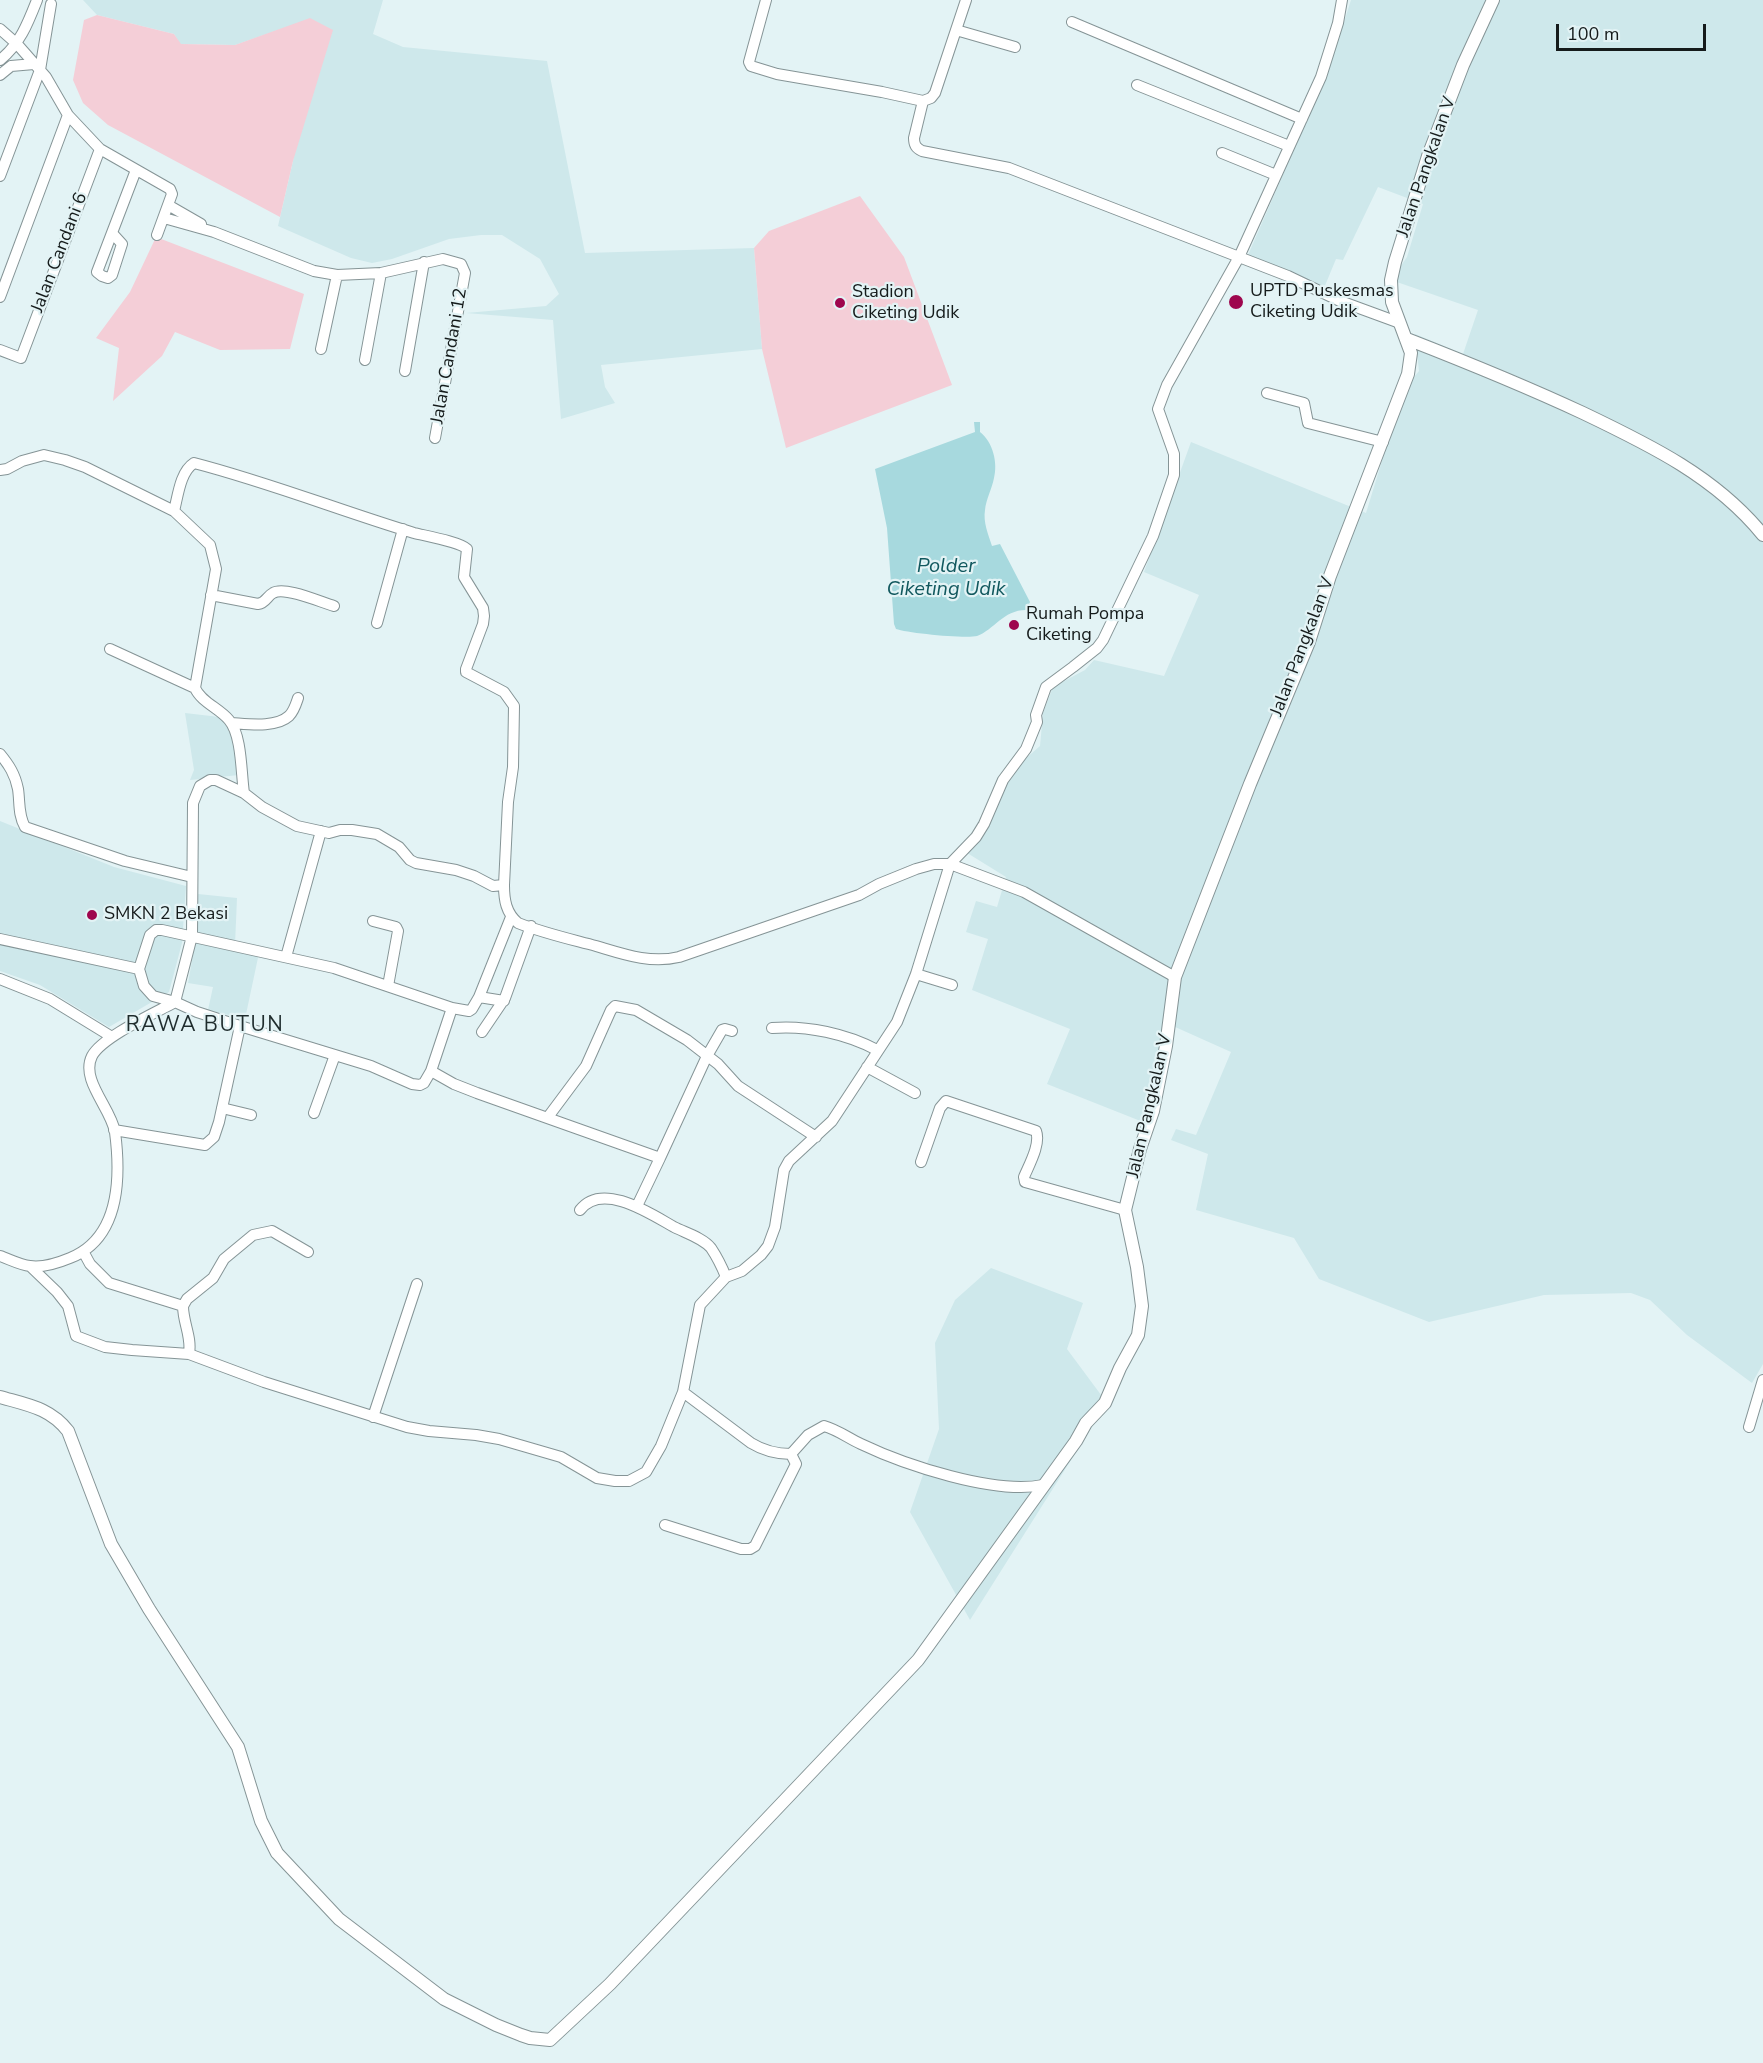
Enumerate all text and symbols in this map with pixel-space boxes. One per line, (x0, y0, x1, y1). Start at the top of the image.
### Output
scale bar (1559, 12, 1709, 50)
text: 100 m (1567, 22, 1619, 46)
street label: Jalan Pangkalan V (1393, 94, 1461, 240)
street label: Jalan Candani 6 (27, 190, 93, 316)
place label: UPTD Puskesmas Ciketing Udik (1250, 281, 1394, 324)
place label: Stadion Ciketing Udik (852, 282, 959, 324)
street label: Jalan Candani 12 (427, 287, 473, 425)
marker: UPTD Puskesmas Ciketing Udik (1227, 293, 1245, 311)
marker: Stadion Ciketing Udik (833, 296, 847, 310)
water label: Polder Ciketing Udik (886, 555, 1006, 602)
street label: Jalan Pangkalan V (1267, 575, 1339, 719)
place label: Rumah Pompa Ciketing (1026, 604, 1144, 646)
marker: Rumah Pompa Ciketing (1007, 618, 1021, 632)
place label: SMKN 2 Bekasi (104, 904, 228, 926)
marker: SMKN 2 Bekasi (85, 908, 99, 922)
district label: RAWA BUTUN (126, 1013, 284, 1039)
street label: Jalan Pangkalan V (1123, 1032, 1177, 1180)

